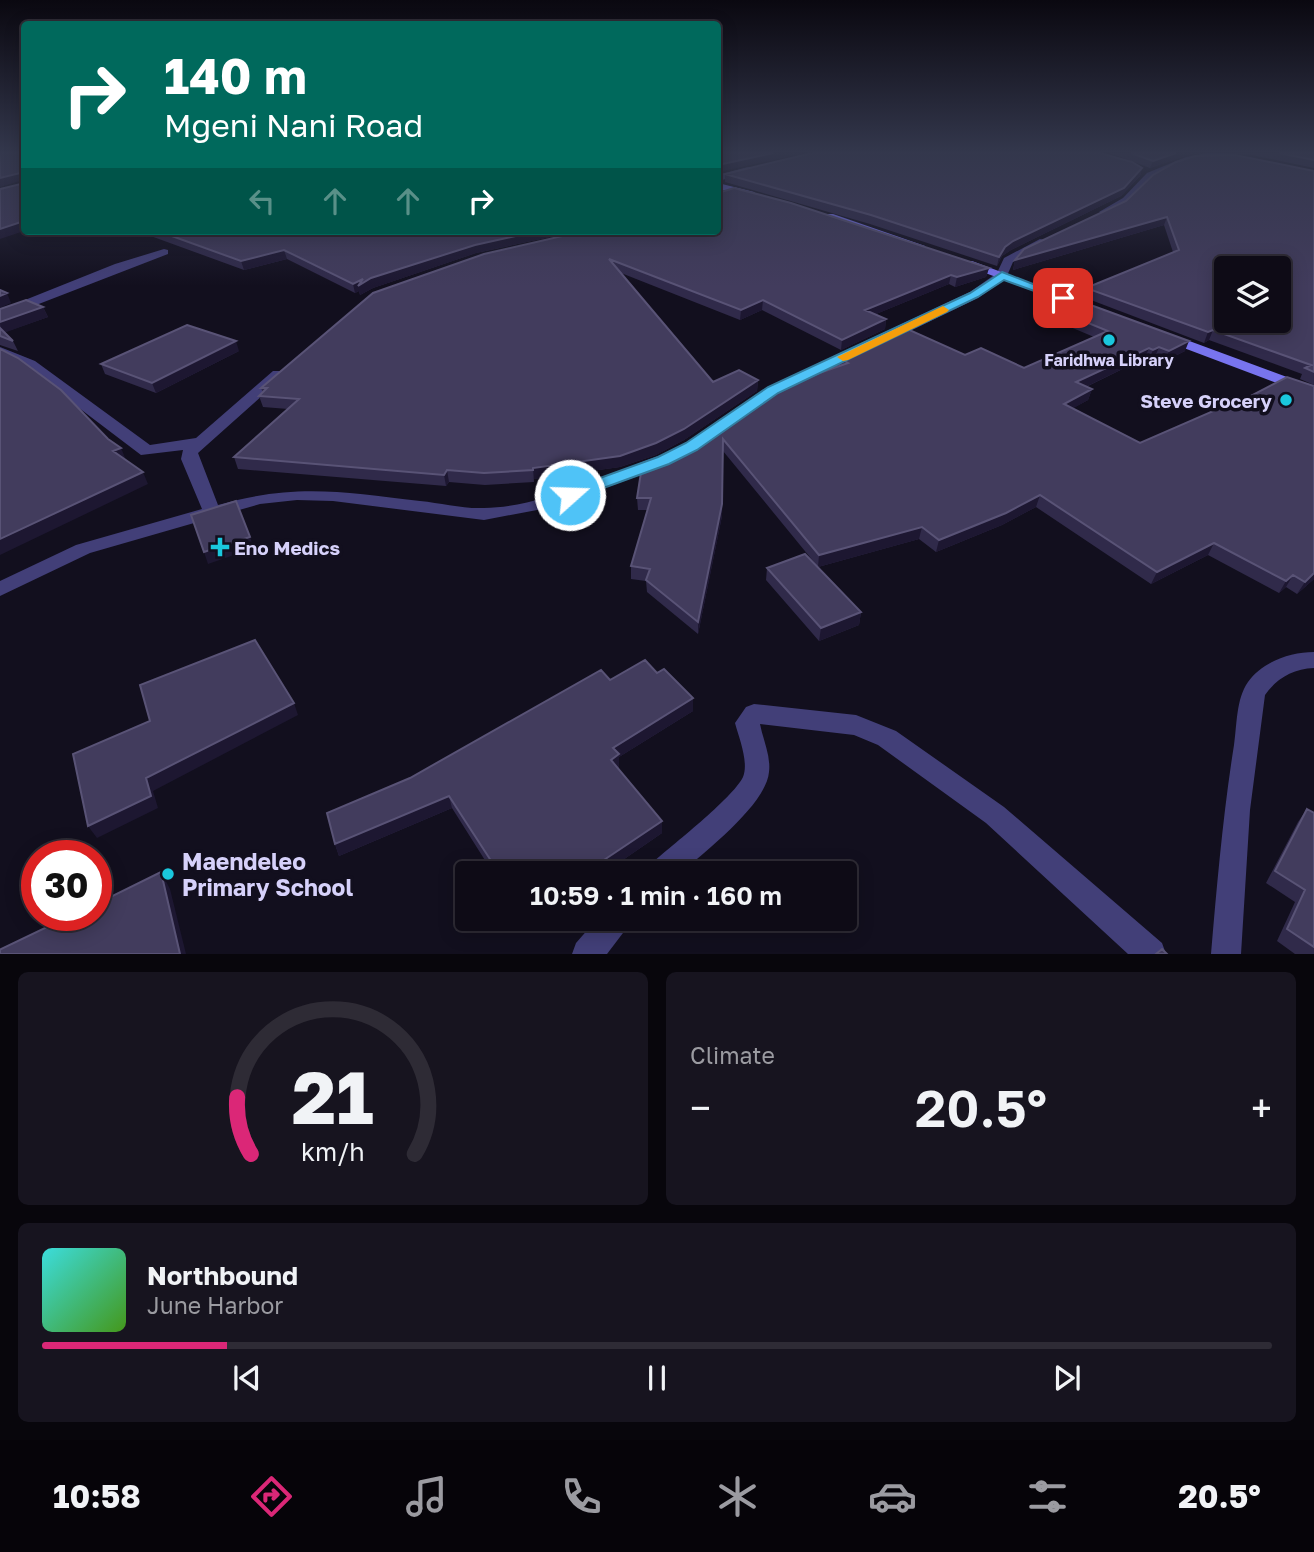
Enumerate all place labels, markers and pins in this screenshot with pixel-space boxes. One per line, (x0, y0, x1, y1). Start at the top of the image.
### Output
pin (1033, 268, 1093, 328)
marker: Faridhwa Library (1101, 332, 1117, 348)
place label: Faridhwa Library (1044, 350, 1174, 370)
place label: Steve Grocery (1140, 389, 1273, 412)
marker: Steve Grocery (1278, 392, 1294, 408)
place label: Eno Medics (234, 536, 340, 559)
marker: Eno Medics (212, 539, 228, 555)
place label: Maendeleo Primary School (182, 847, 353, 901)
marker: Maendeleo Primary School (160, 866, 176, 882)

